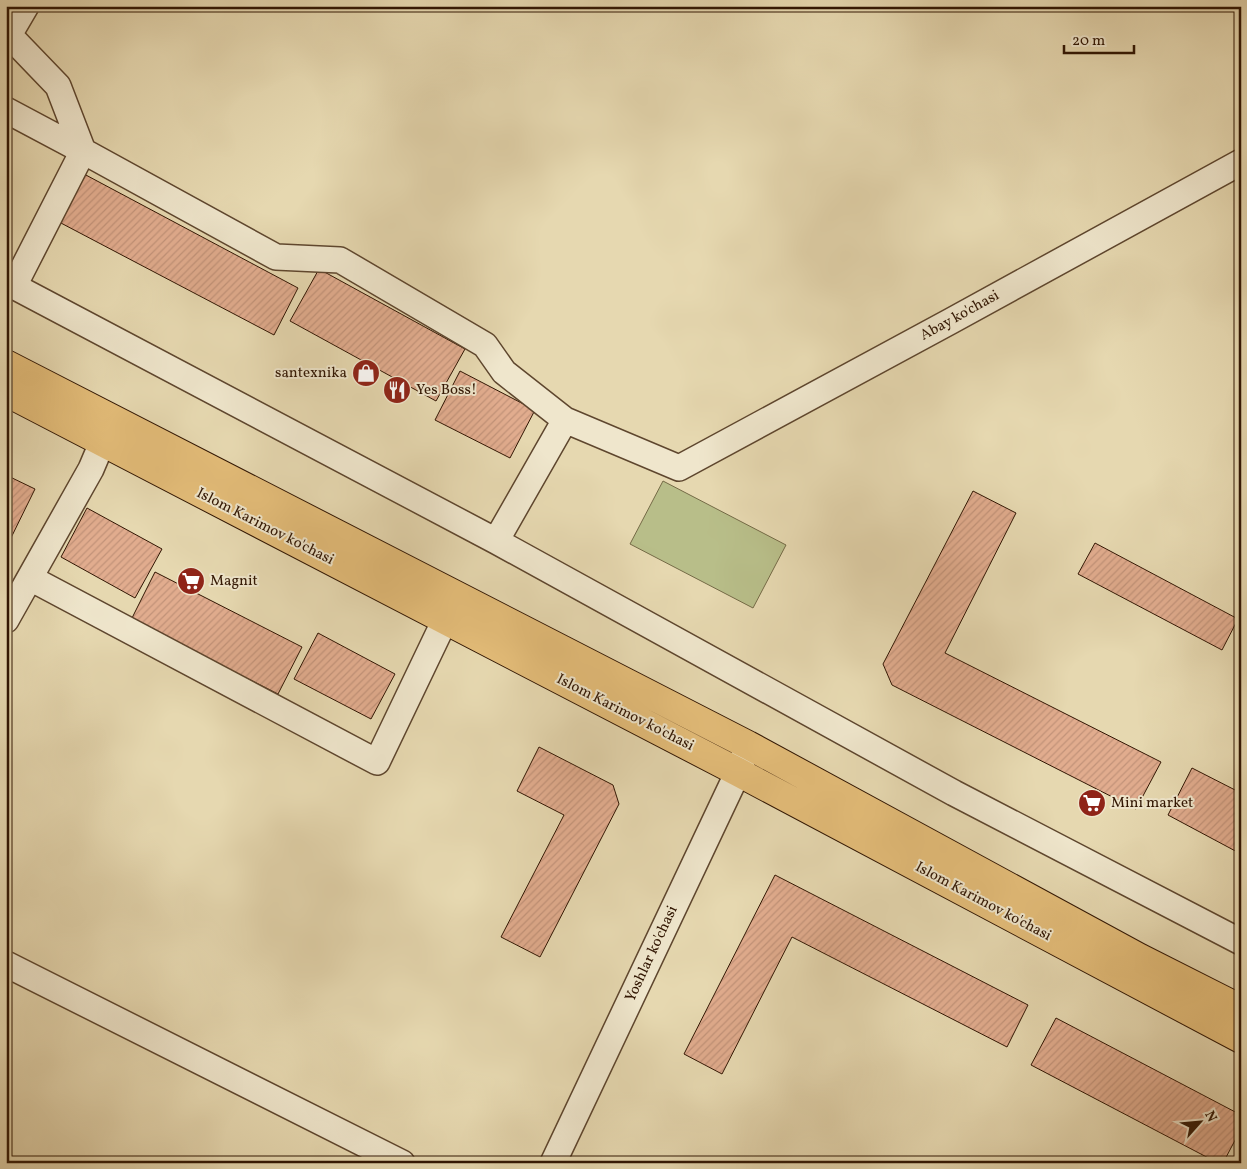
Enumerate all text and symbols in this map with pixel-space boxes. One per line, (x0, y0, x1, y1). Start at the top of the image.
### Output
scale bar (1064, 22, 1134, 54)
text: 20 m (1072, 31, 1105, 52)
street label: Abay ko'chasi (917, 286, 1003, 346)
shop icon: santexnika (351, 358, 381, 388)
place label: santexnika (275, 363, 347, 384)
restaurant icon: Yes Boss! (382, 375, 412, 405)
place label: Yes Boss! (416, 380, 477, 401)
street label: Islom Karimov ko'chasi (193, 483, 337, 571)
supermarket icon: Magnit (176, 566, 206, 596)
place label: Magnit (210, 571, 258, 592)
street label: Islom Karimov ko'chasi (553, 669, 697, 757)
supermarket icon: Mini market (1077, 788, 1107, 818)
place label: Mini market (1111, 793, 1193, 814)
street label: Islom Karimov ko'chasi (911, 857, 1055, 947)
street label: Yoshlar ko'chasi (621, 902, 683, 1006)
north arrow (1174, 1096, 1224, 1146)
text: N (1199, 1108, 1221, 1126)

